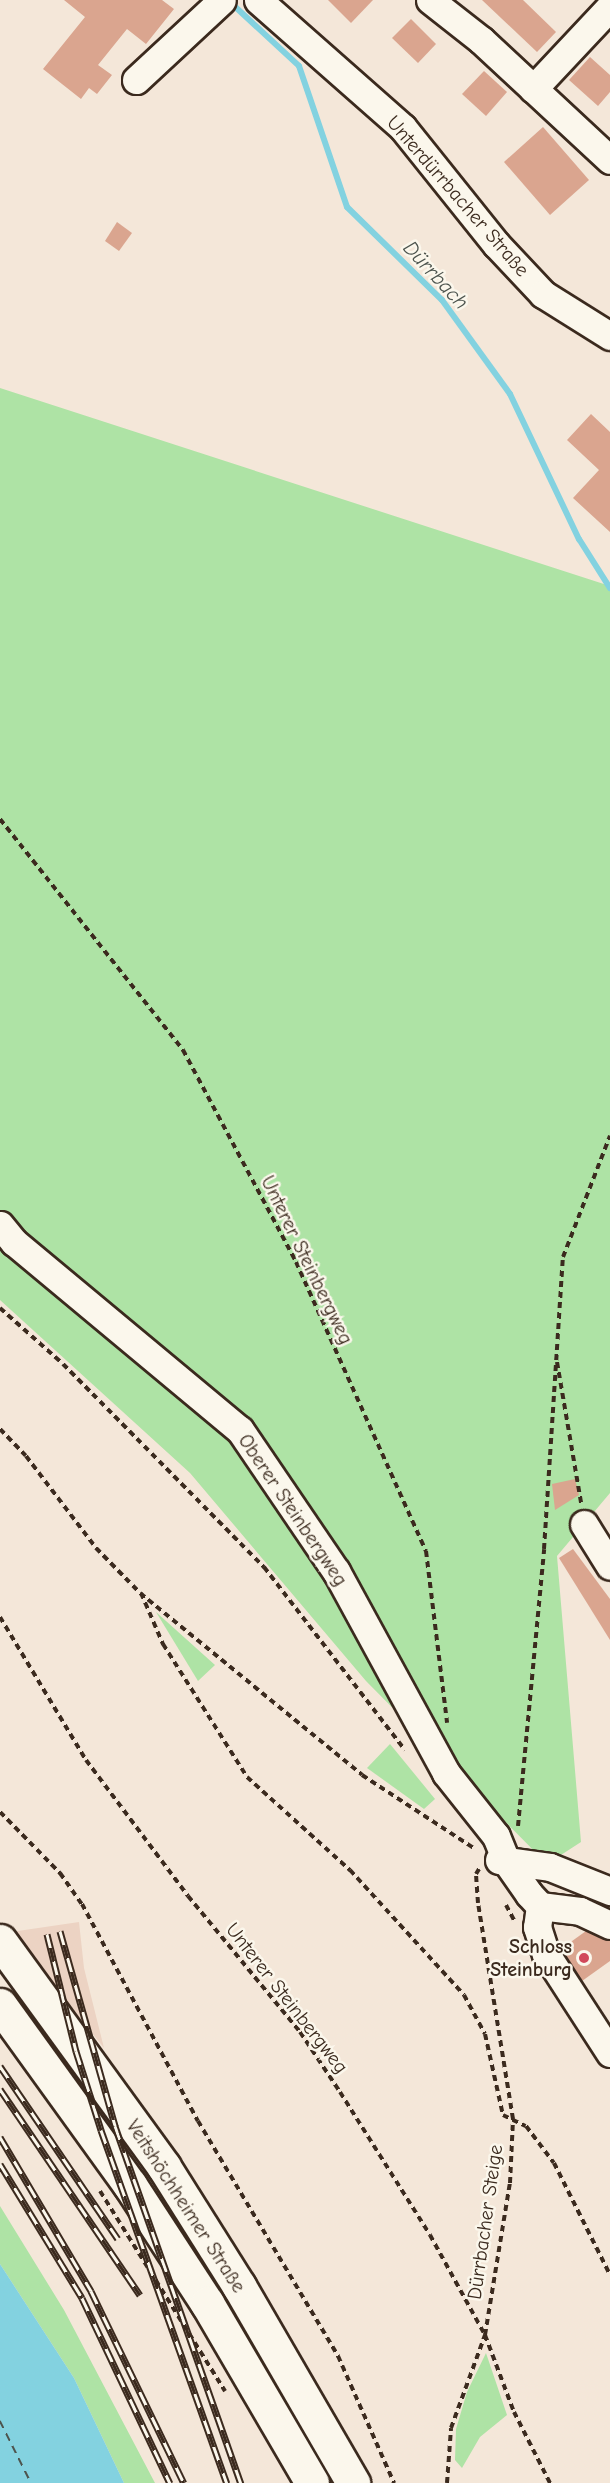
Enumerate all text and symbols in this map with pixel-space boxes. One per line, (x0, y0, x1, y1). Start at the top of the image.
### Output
street label: Unterdürrbacher Straße (382, 111, 534, 281)
water label: Dürrbach (398, 236, 474, 314)
street label: Unterer Steinbergweg (256, 1172, 358, 1348)
street label: Oberer Steinbergweg (233, 1429, 353, 1591)
street label: Unterer Steinbergweg (221, 1918, 353, 2078)
place label: Schloss Steinburg (490, 1934, 572, 1981)
marker: Schloss Steinburg (577, 1951, 591, 1965)
street label: Veitshöchheimer Straße (121, 2115, 251, 2297)
street label: Dürrbacher Steige (462, 2143, 508, 2301)

